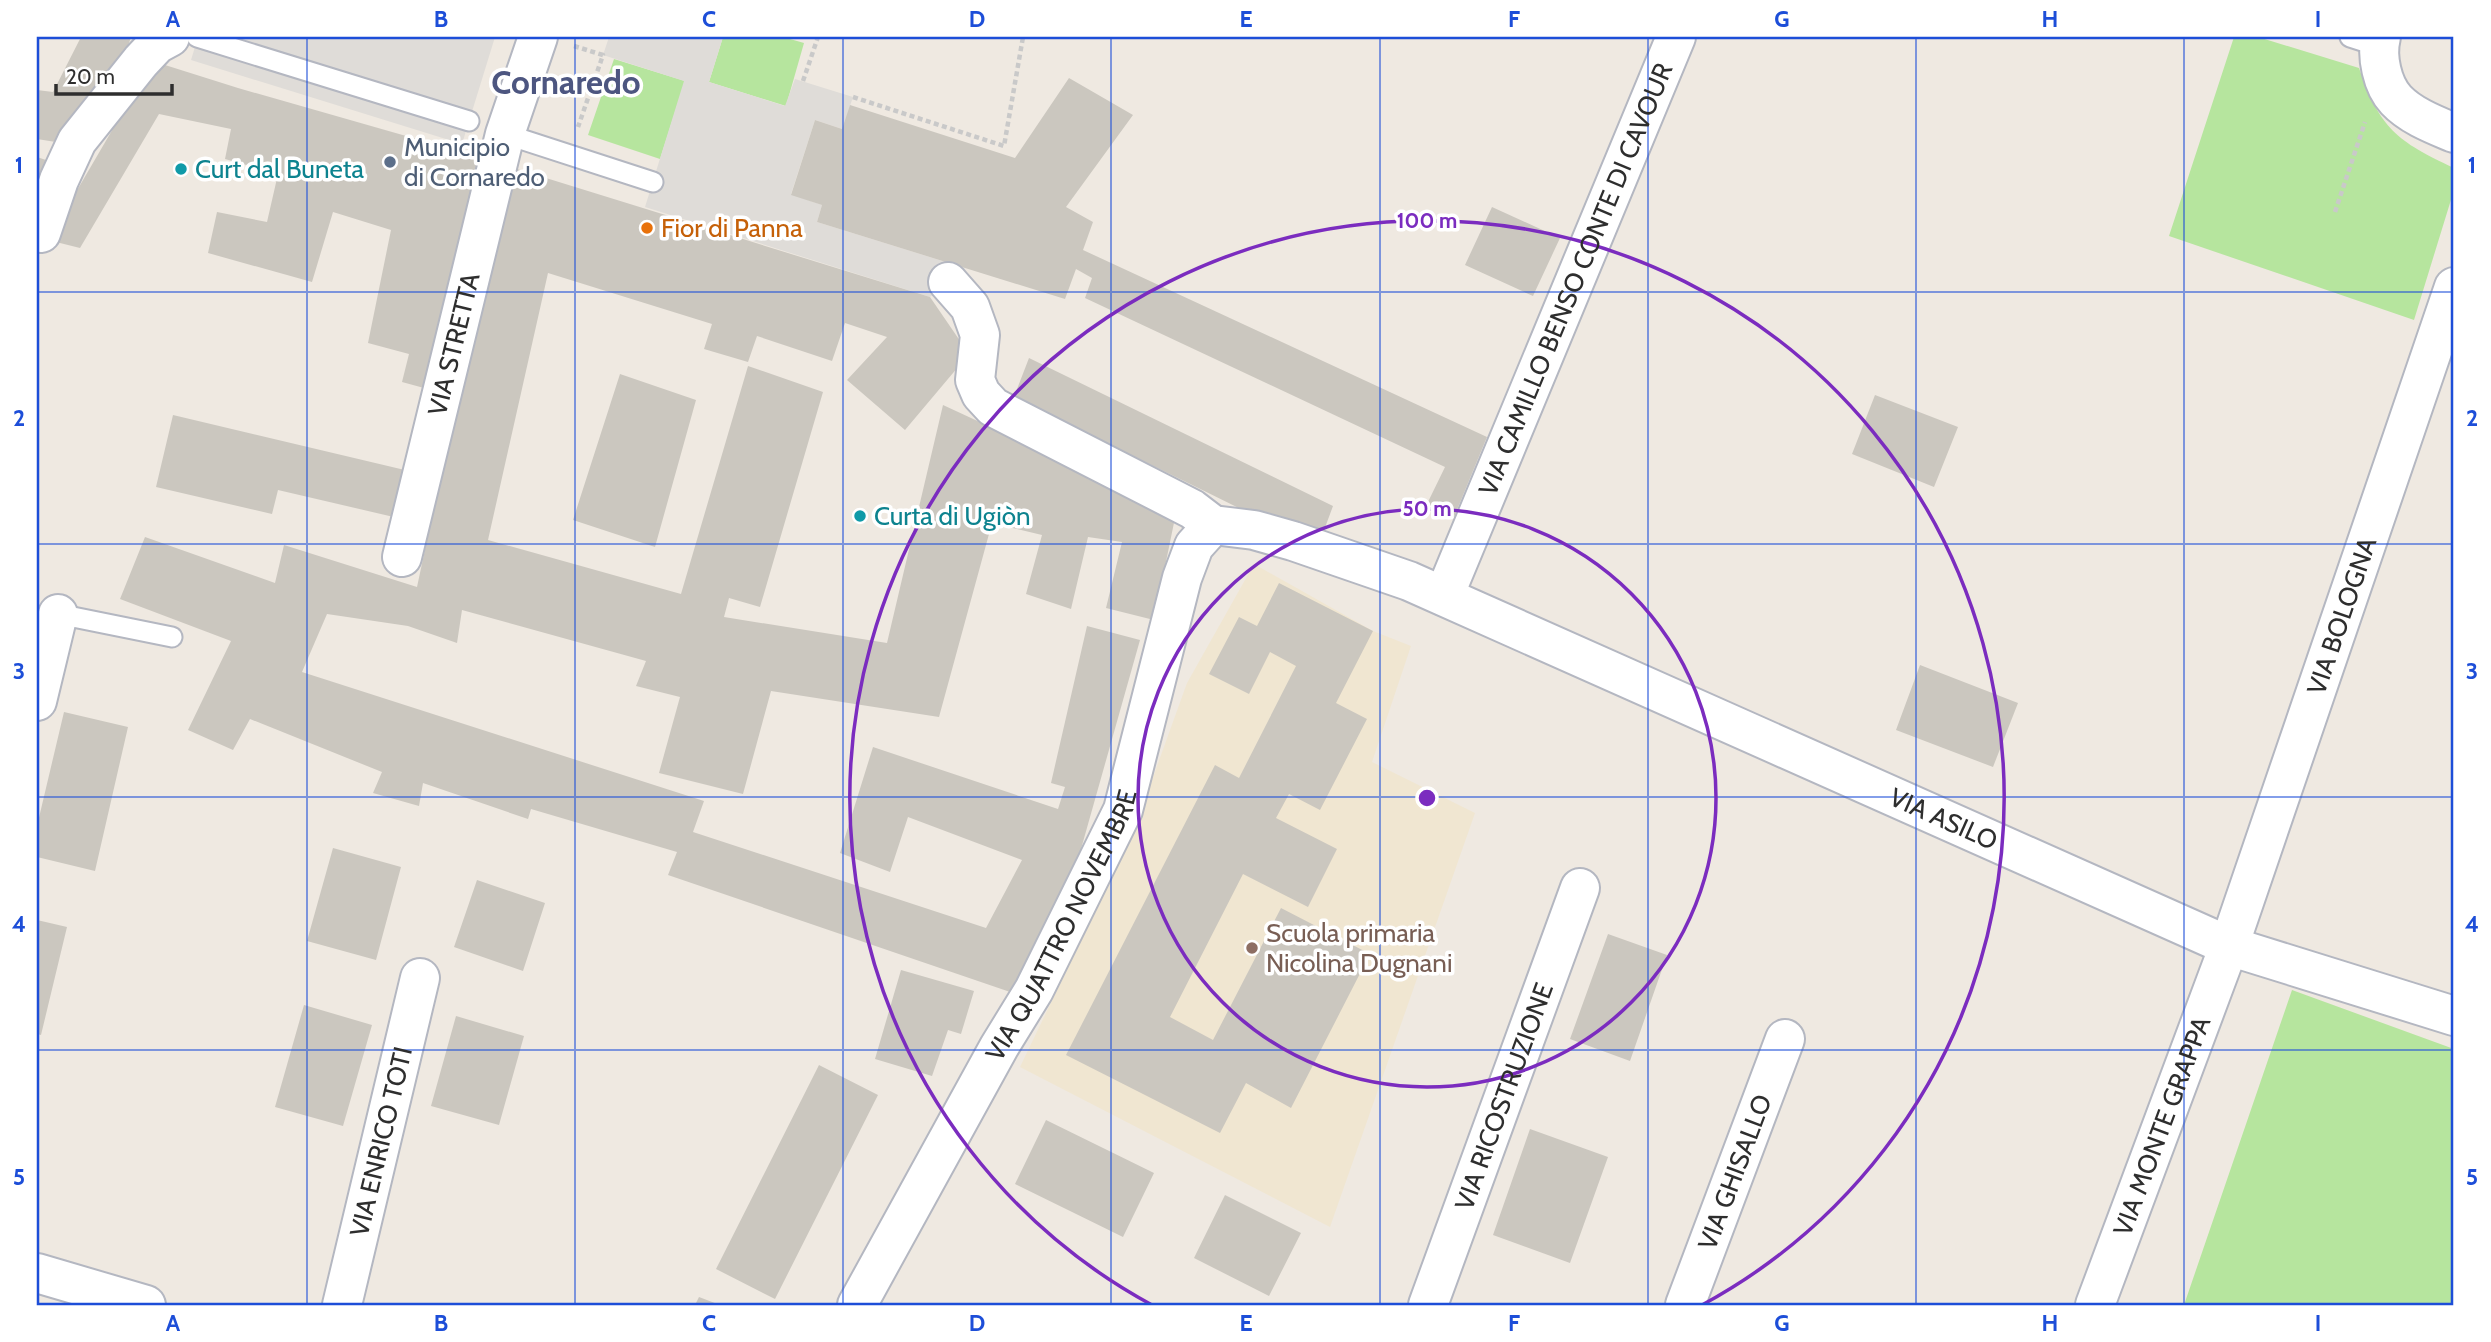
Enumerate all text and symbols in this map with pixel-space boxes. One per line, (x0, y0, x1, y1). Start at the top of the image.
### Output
text: A (166, 5, 181, 33)
text: B (434, 5, 448, 33)
text: C (702, 5, 716, 33)
text: D (969, 5, 985, 33)
text: E (1239, 5, 1253, 33)
text: F (1508, 5, 1520, 33)
text: G (1774, 5, 1790, 33)
text: H (2042, 5, 2058, 33)
text: I (2315, 5, 2321, 33)
scale bar (56, 52, 172, 96)
street label: VIA CAMILLO BENSO CONTE DI CAVOUR (1472, 58, 1680, 500)
district label: Cornaredo (491, 62, 641, 102)
text: 20 m (66, 64, 115, 89)
place label: Municipio di Cornaredo (404, 131, 545, 193)
text: 1 (15, 151, 23, 179)
text: 1 (2468, 151, 2476, 179)
place label: Curt dal Buneta (195, 153, 365, 185)
marker: Municipio di Cornaredo (382, 154, 398, 170)
marker: Curt dal Buneta (173, 161, 189, 177)
text: 100 m (1397, 208, 1457, 233)
place label: Fior di Panna (661, 212, 803, 244)
marker: Fior di Panna (639, 220, 655, 236)
street label: VIA STRETTA (421, 270, 487, 419)
text: 2 (13, 404, 25, 432)
text: 2 (2466, 404, 2478, 432)
text: 50 m (1402, 496, 1452, 521)
place label: Curta di Ugiòn (874, 500, 1031, 532)
marker: Curta di Ugiòn (852, 508, 868, 524)
street label: VIA BOLOGNA (2300, 533, 2383, 699)
text: 3 (13, 657, 25, 685)
text: 3 (2466, 657, 2478, 685)
street label: VIA ASILO (1885, 781, 2003, 857)
street label: VIA QUATTRO NOVEMBRE (979, 786, 1144, 1066)
centre of rings (1415, 786, 1439, 810)
text: 4 (12, 910, 26, 938)
text: 4 (2465, 910, 2479, 938)
place label: Scuola primaria Nicolina Dugnani (1266, 917, 1452, 979)
marker: Scuola primaria Nicolina Dugnani (1244, 940, 1260, 956)
street label: VIA RICOSTRUZIONE (1448, 978, 1560, 1214)
street label: VIA MONTE GRAPPA (2106, 1012, 2217, 1240)
street label: VIA ENRICO TOTI (343, 1043, 419, 1240)
street label: VIA GHISALLO (1691, 1090, 1779, 1254)
text: 5 (13, 1163, 25, 1191)
text: 5 (2466, 1163, 2478, 1191)
text: A (166, 1309, 181, 1337)
text: B (434, 1309, 448, 1337)
text: C (702, 1309, 716, 1337)
text: D (969, 1309, 985, 1337)
text: E (1239, 1309, 1253, 1337)
text: F (1508, 1309, 1520, 1337)
text: G (1774, 1309, 1790, 1337)
text: H (2042, 1309, 2058, 1337)
text: I (2315, 1309, 2321, 1337)

